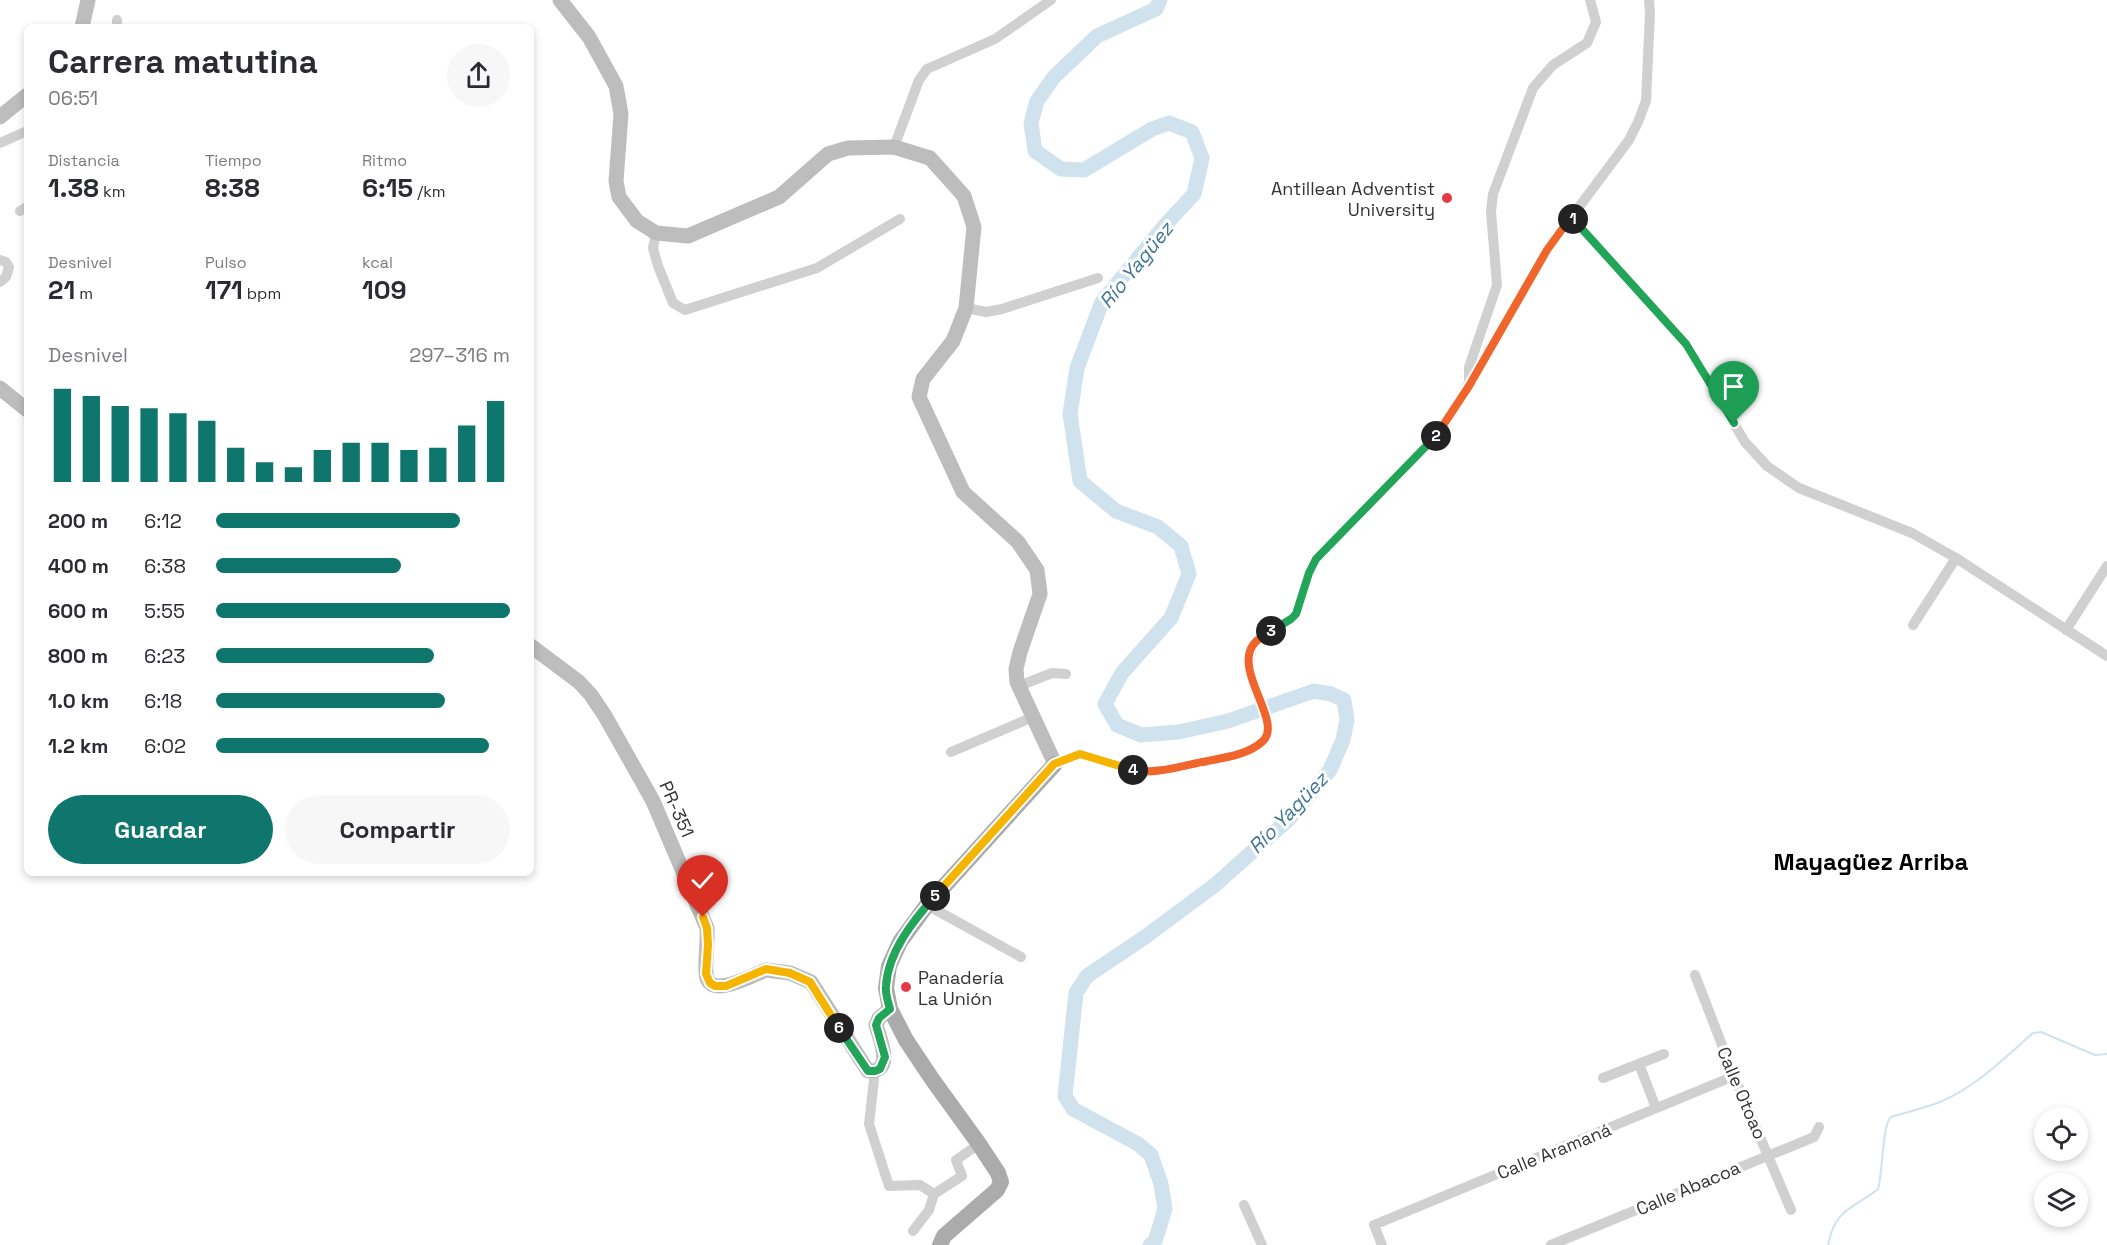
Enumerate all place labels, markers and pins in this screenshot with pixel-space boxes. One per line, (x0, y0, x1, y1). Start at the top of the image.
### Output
place label: Antillean Adventist University (1271, 177, 1435, 221)
marker: Antillean Adventist University (1440, 191, 1454, 205)
pin: 1 (1558, 204, 1588, 234)
pin (1708, 361, 1759, 423)
pin: 2 (1421, 421, 1451, 451)
pin: 3 (1256, 616, 1286, 646)
pin: 4 (1118, 755, 1148, 785)
pin (677, 855, 728, 917)
pin: 5 (920, 881, 950, 911)
place label: Panadería La Unión (918, 966, 1004, 1010)
marker: Panadería La Unión (899, 980, 913, 994)
pin: 6 (824, 1013, 854, 1043)

